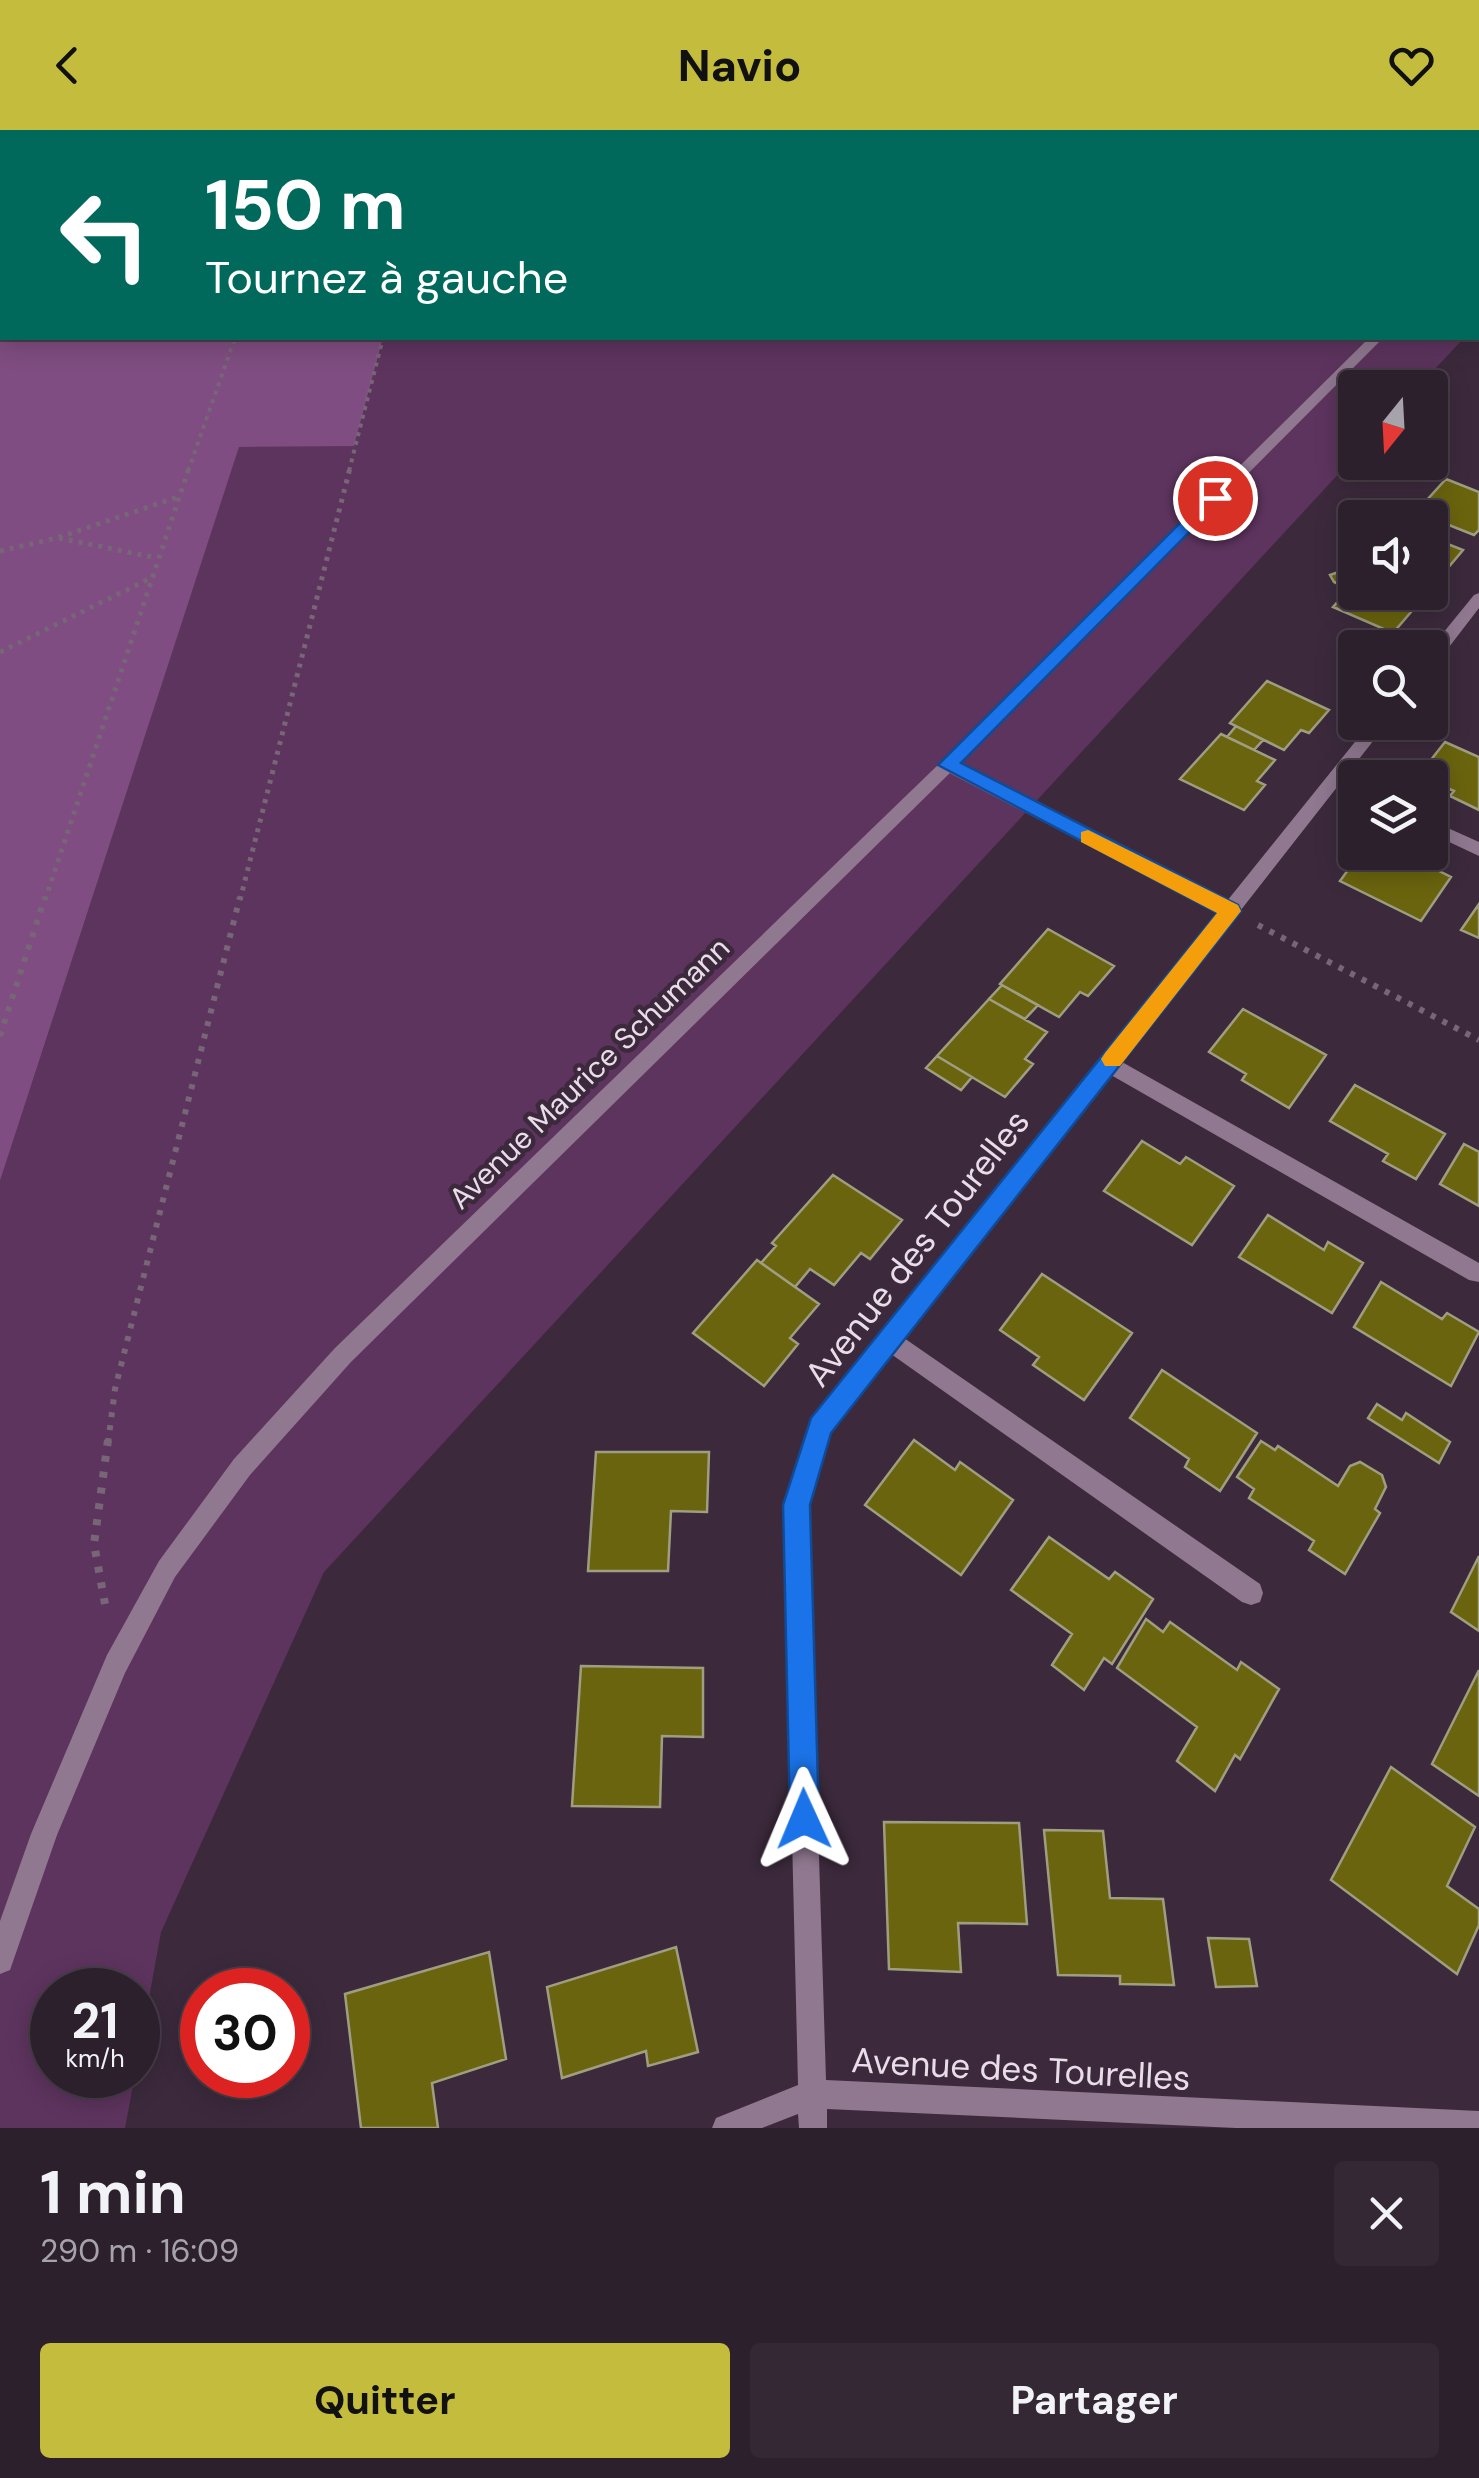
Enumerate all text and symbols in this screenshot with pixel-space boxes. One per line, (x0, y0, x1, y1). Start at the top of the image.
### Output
text: Navio (678, 36, 801, 95)
icon: back (40, 38, 95, 93)
icon: heart (1384, 38, 1439, 93)
text: 150 m (205, 160, 406, 251)
icon: left (40, 170, 170, 300)
text: Tournez à gauche (205, 248, 568, 307)
north arrow (1338, 370, 1448, 480)
map controls (1338, 370, 1448, 870)
pin (1173, 456, 1258, 541)
icon: arrive (1188, 471, 1243, 526)
button: sound (1338, 500, 1448, 610)
button: search (1338, 630, 1448, 740)
button: layers (1338, 760, 1448, 870)
street label: Avenue Maurice Schumann (440, 929, 738, 1217)
street label: Avenue des Tourelles (794, 1100, 1040, 1396)
position arrow (752, 1767, 856, 1871)
speed limit sign: 30 (180, 1968, 310, 2098)
text: 21 (71, 1988, 119, 2054)
street label: Avenue des Tourelles (850, 2037, 1192, 2101)
text: km/h (65, 2042, 125, 2075)
text: 1 min (40, 2153, 186, 2232)
button: close (1334, 2161, 1439, 2266)
text: 290 m · 16:09 (40, 2230, 239, 2272)
button: Quitter (40, 2343, 730, 2458)
button: Partager (750, 2343, 1439, 2458)

